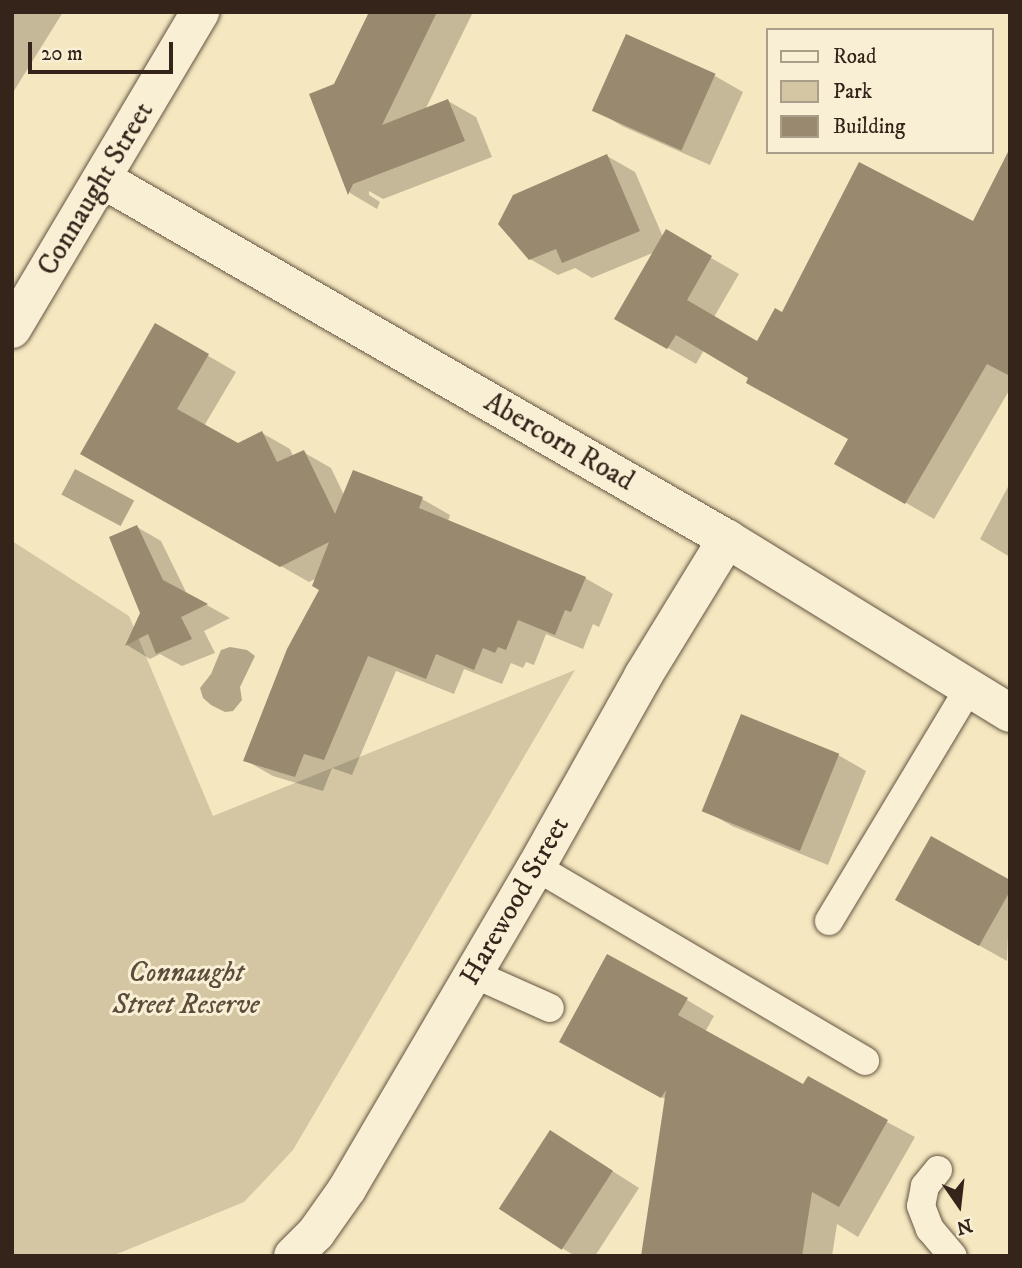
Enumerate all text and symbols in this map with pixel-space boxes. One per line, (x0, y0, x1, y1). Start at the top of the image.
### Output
scale bar (32, 28, 177, 72)
legend (766, 28, 994, 154)
text: 20 m (41, 41, 83, 67)
text: Road (833, 44, 877, 70)
text: Park (833, 79, 872, 105)
street label: Connaught Street (31, 96, 161, 282)
text: Building (833, 114, 905, 140)
street label: Abercorn Road (478, 386, 640, 498)
street label: Harewood Street (453, 811, 577, 991)
park label: Connaught Street Reserve (112, 956, 260, 1022)
north arrow (924, 1170, 994, 1240)
text: N (954, 1213, 975, 1239)

